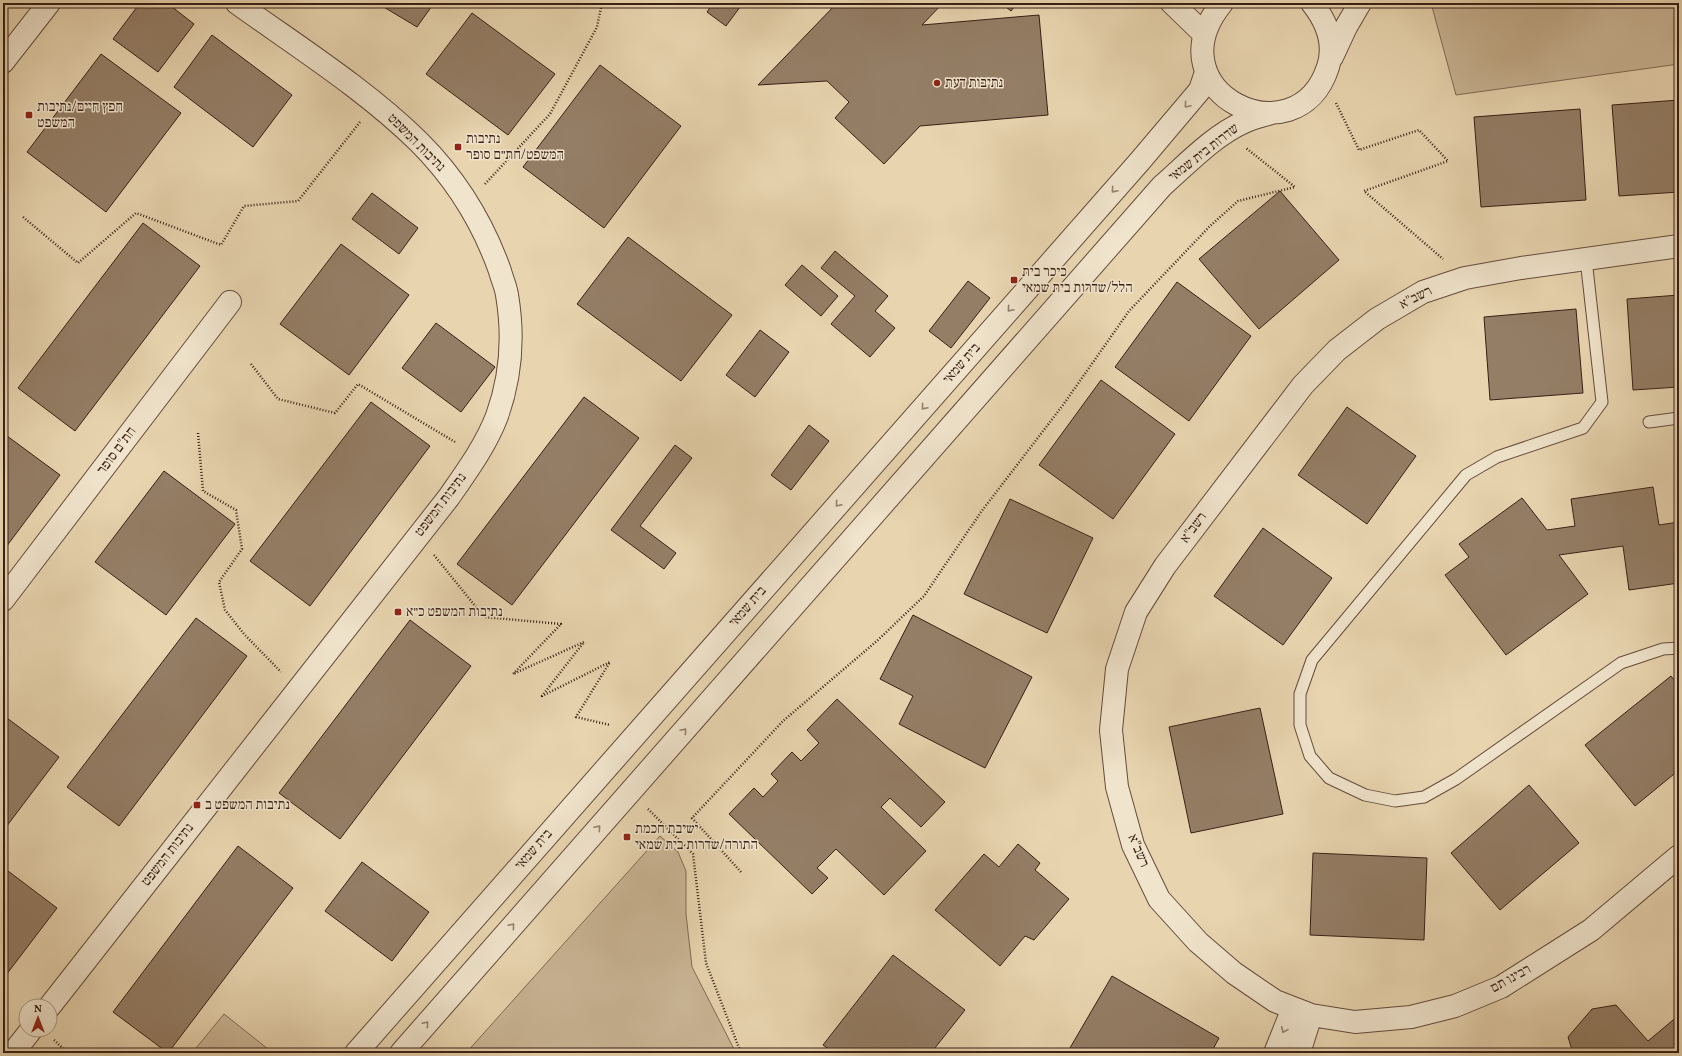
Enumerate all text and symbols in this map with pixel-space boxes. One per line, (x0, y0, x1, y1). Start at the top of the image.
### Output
place label: נתיבות דעת (945, 74, 1003, 93)
marker: נתיבות דעת (932, 78, 942, 88)
place label: חפץ חיים/נתיבות המשפט (37, 98, 123, 133)
one-way arrow (1184, 100, 1191, 107)
marker: חפץ חיים/נתיבות המשפט (24, 110, 34, 120)
street label: נתיבות המשפט (383, 110, 449, 176)
street label: שדרות בית שמאי (1165, 119, 1243, 186)
place label: נתיבות המשפט/חת״ם סופר (466, 130, 564, 165)
marker: נתיבות המשפט/חת״ם סופר (453, 142, 463, 152)
one-way arrow (1112, 186, 1119, 193)
place label: כיכר בית הלל/שדרות בית שמאי (1022, 263, 1133, 298)
marker: כיכר בית הלל/שדרות בית שמאי (1009, 275, 1019, 285)
street label: רשב"א (1396, 282, 1436, 314)
one-way arrow (1007, 304, 1015, 312)
street label: בית שמאי (939, 339, 985, 389)
one-way arrow (922, 402, 929, 409)
street label: חת"ם סופר (93, 423, 141, 479)
street label: נתיבות המשפט (411, 469, 471, 541)
one-way arrow (836, 499, 843, 507)
street label: רשב"א (1176, 509, 1212, 547)
street label: בית שמאי (725, 582, 771, 632)
place label: נתיבות המשפט כ״א (406, 603, 503, 622)
marker: נתיבות המשפט כ״א (393, 607, 403, 617)
one-way arrow (679, 728, 686, 735)
place label: נתיבות המשפט ב (205, 796, 290, 815)
marker: נתיבות המשפט ב (192, 800, 202, 810)
street label: נתיבות המשפט (137, 819, 199, 891)
place label: ישיבת חכמת התורה/שדרות בית שמאי (635, 820, 758, 855)
street label: בית שמאי (511, 825, 557, 875)
one-way arrow (593, 826, 600, 833)
marker: ישיבת חכמת התורה/שדרות בית שמאי (622, 832, 632, 842)
street label: רשב"א (1123, 832, 1153, 870)
one-way arrow (508, 923, 515, 931)
street label: רבינו תם (1487, 960, 1535, 998)
north arrow (18, 998, 58, 1038)
text: N (34, 1002, 42, 1017)
one-way arrow (422, 1021, 429, 1028)
one-way arrow (1281, 1026, 1289, 1034)

